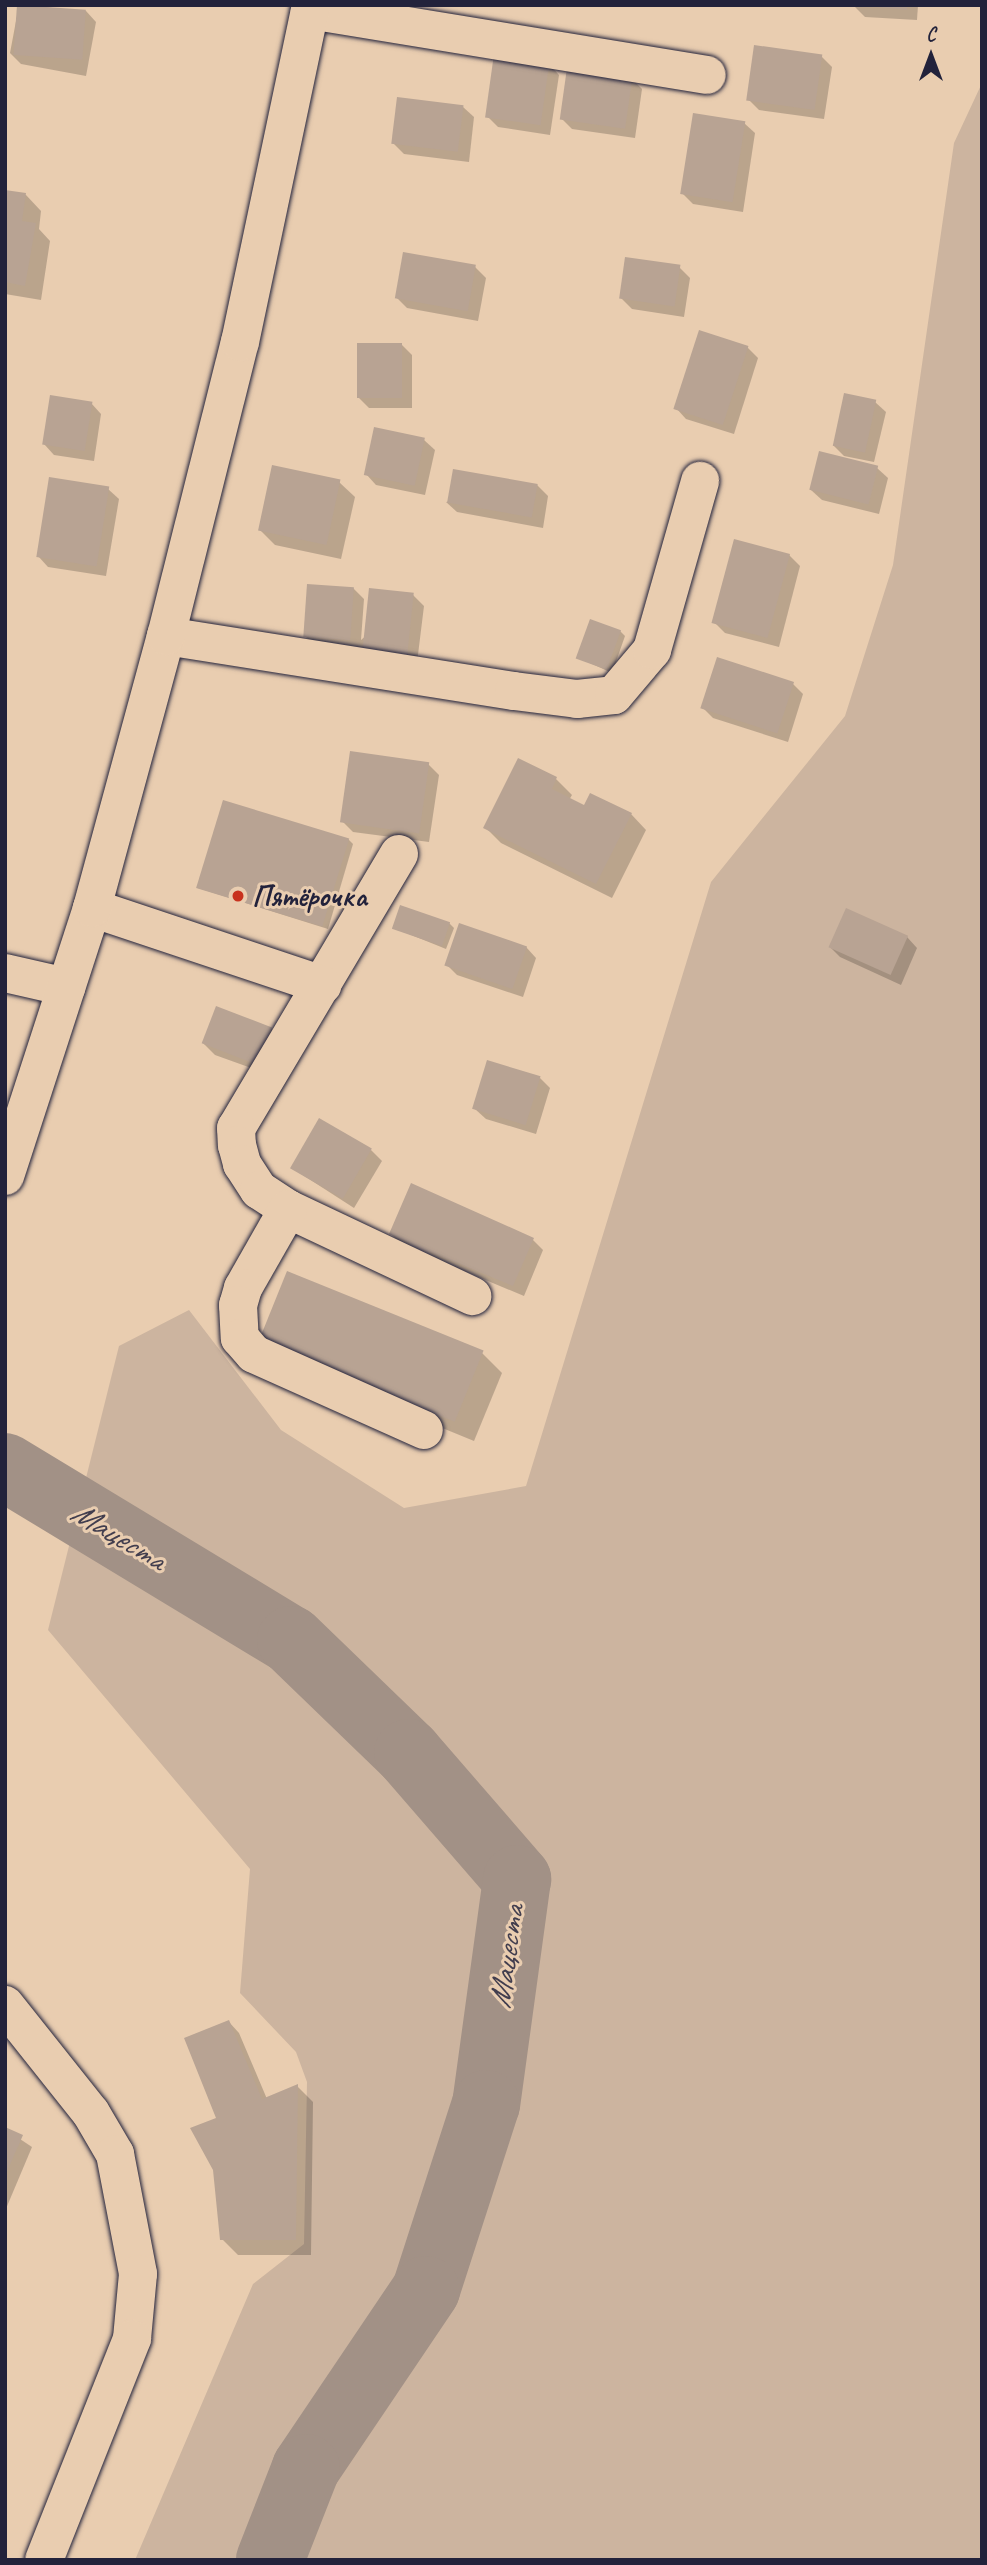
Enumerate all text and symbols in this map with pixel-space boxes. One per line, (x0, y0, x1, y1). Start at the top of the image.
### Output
north arrow (896, 21, 966, 91)
text: С (926, 23, 936, 47)
place label: Пятёрочка (252, 878, 367, 914)
marker: Пятёрочка (230, 888, 246, 904)
water label: Мацеста (64, 1493, 172, 1579)
water label: Мацеста (481, 1903, 533, 2011)

